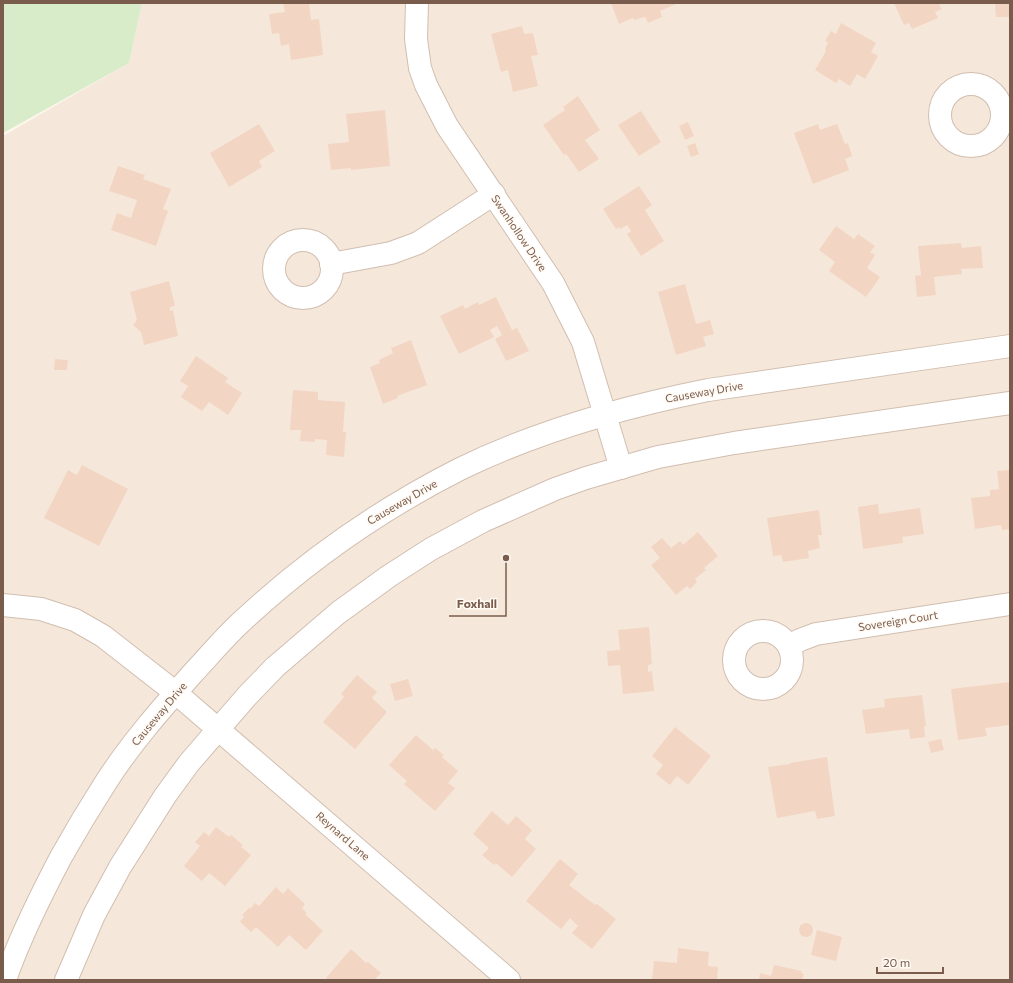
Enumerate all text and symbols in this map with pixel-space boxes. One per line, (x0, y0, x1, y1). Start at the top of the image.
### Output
street label: Swanhollow Drive (489, 192, 550, 274)
street label: Causeway Drive (664, 378, 744, 405)
street label: Causeway Drive (364, 476, 439, 527)
callout: Foxhall (449, 592, 506, 616)
text: Foxhall (457, 596, 497, 610)
street label: Sovereign Court (857, 608, 939, 633)
street label: Causeway Drive (128, 679, 189, 748)
street label: Reynard Lane (314, 809, 373, 863)
scale bar (877, 949, 943, 975)
text: 20 m (883, 955, 910, 969)

